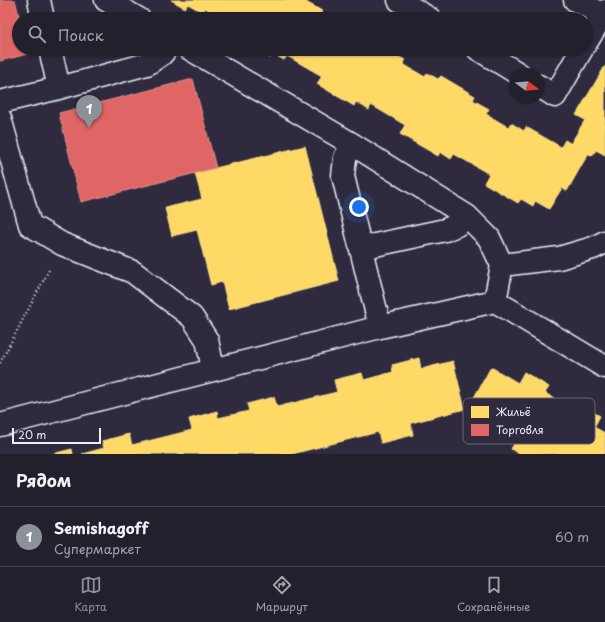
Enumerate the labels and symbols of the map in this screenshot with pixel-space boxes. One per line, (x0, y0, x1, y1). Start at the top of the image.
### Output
north arrow (509, 68, 545, 104)
pin: 1 (76, 95, 102, 128)
your location (349, 197, 369, 217)
legend (463, 398, 595, 444)
text: Жильё (495, 403, 531, 420)
text: Торговля (496, 421, 544, 438)
scale bar (12, 426, 101, 445)

